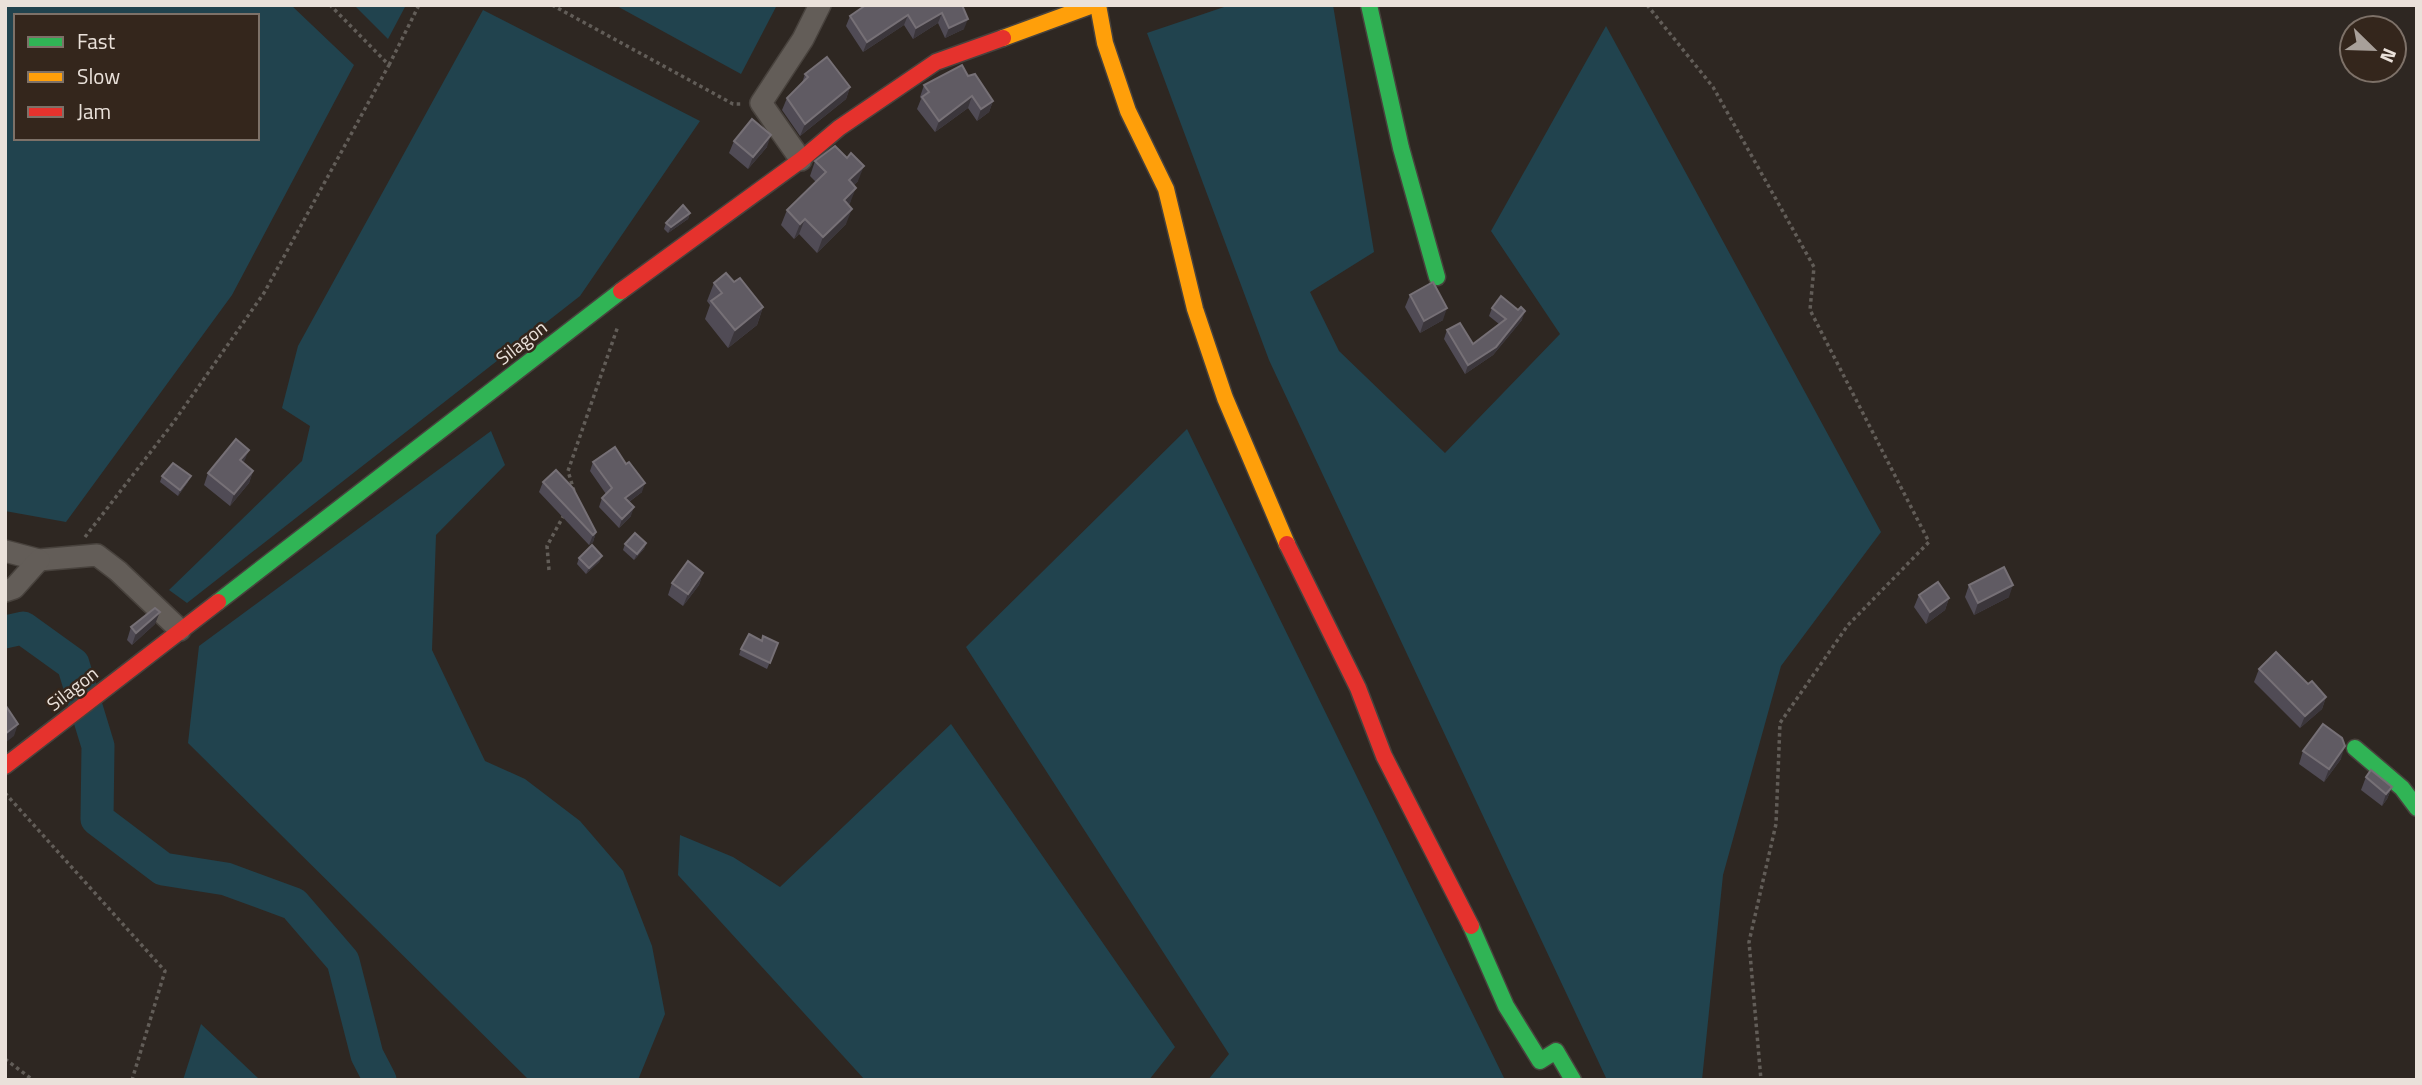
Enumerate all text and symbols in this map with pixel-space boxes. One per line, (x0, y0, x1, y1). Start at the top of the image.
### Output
legend (14, 14, 259, 140)
north arrow (2338, 14, 2408, 84)
text: Fast (77, 25, 116, 57)
text: N (2373, 44, 2405, 68)
text: Slow (77, 60, 120, 92)
text: Jam (77, 95, 111, 127)
street label: Silagon (489, 313, 553, 371)
street label: Silagon (40, 659, 104, 717)

